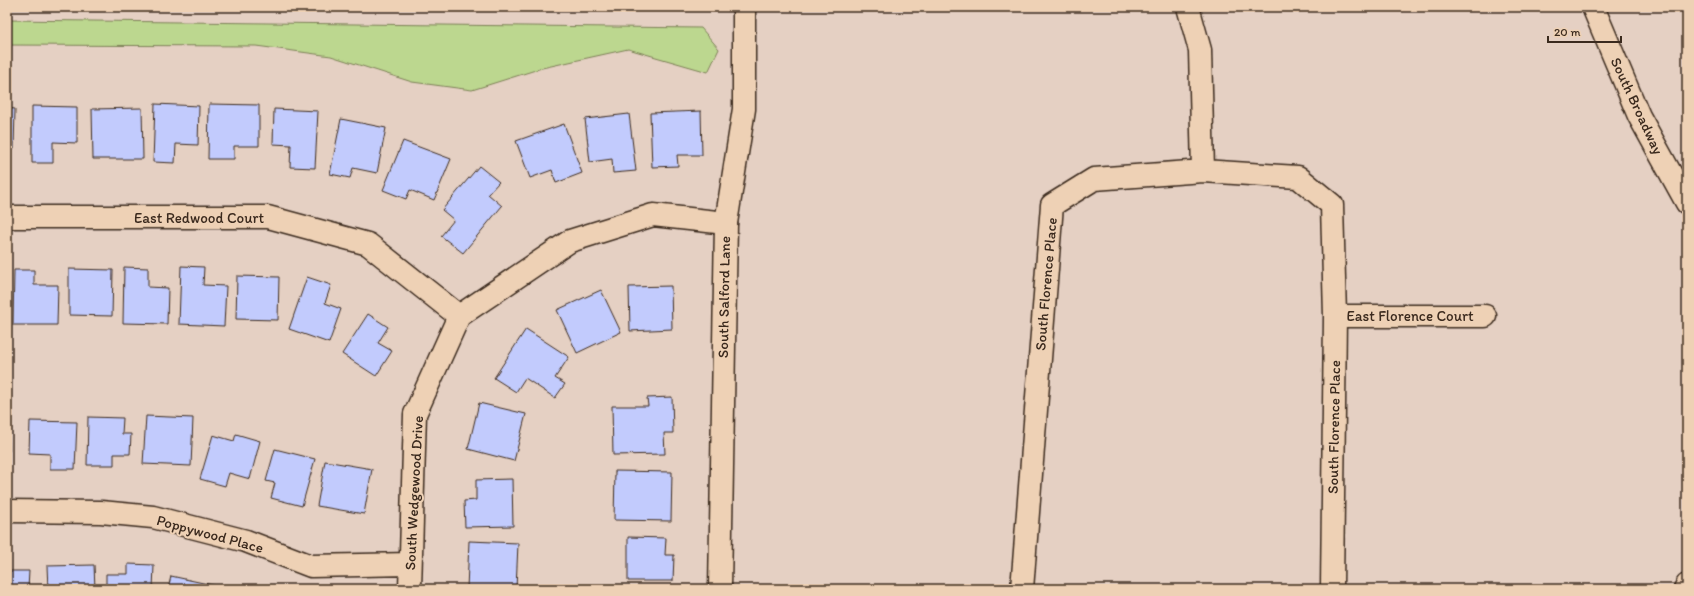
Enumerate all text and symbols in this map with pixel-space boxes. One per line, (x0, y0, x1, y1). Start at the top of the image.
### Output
scale bar (1548, 18, 1621, 44)
text: 20 m (1554, 25, 1581, 39)
street label: South Broadway (1607, 55, 1667, 157)
street label: East Redwood Court (134, 209, 264, 227)
street label: South Florence Place (1031, 217, 1061, 351)
street label: South Salford Lane (714, 236, 734, 358)
street label: East Florence Court (1346, 307, 1474, 325)
street label: South Florence Place (1324, 360, 1344, 494)
street label: South Wedgewood Drive (401, 415, 427, 571)
street label: Poppywood Place (155, 511, 265, 557)

